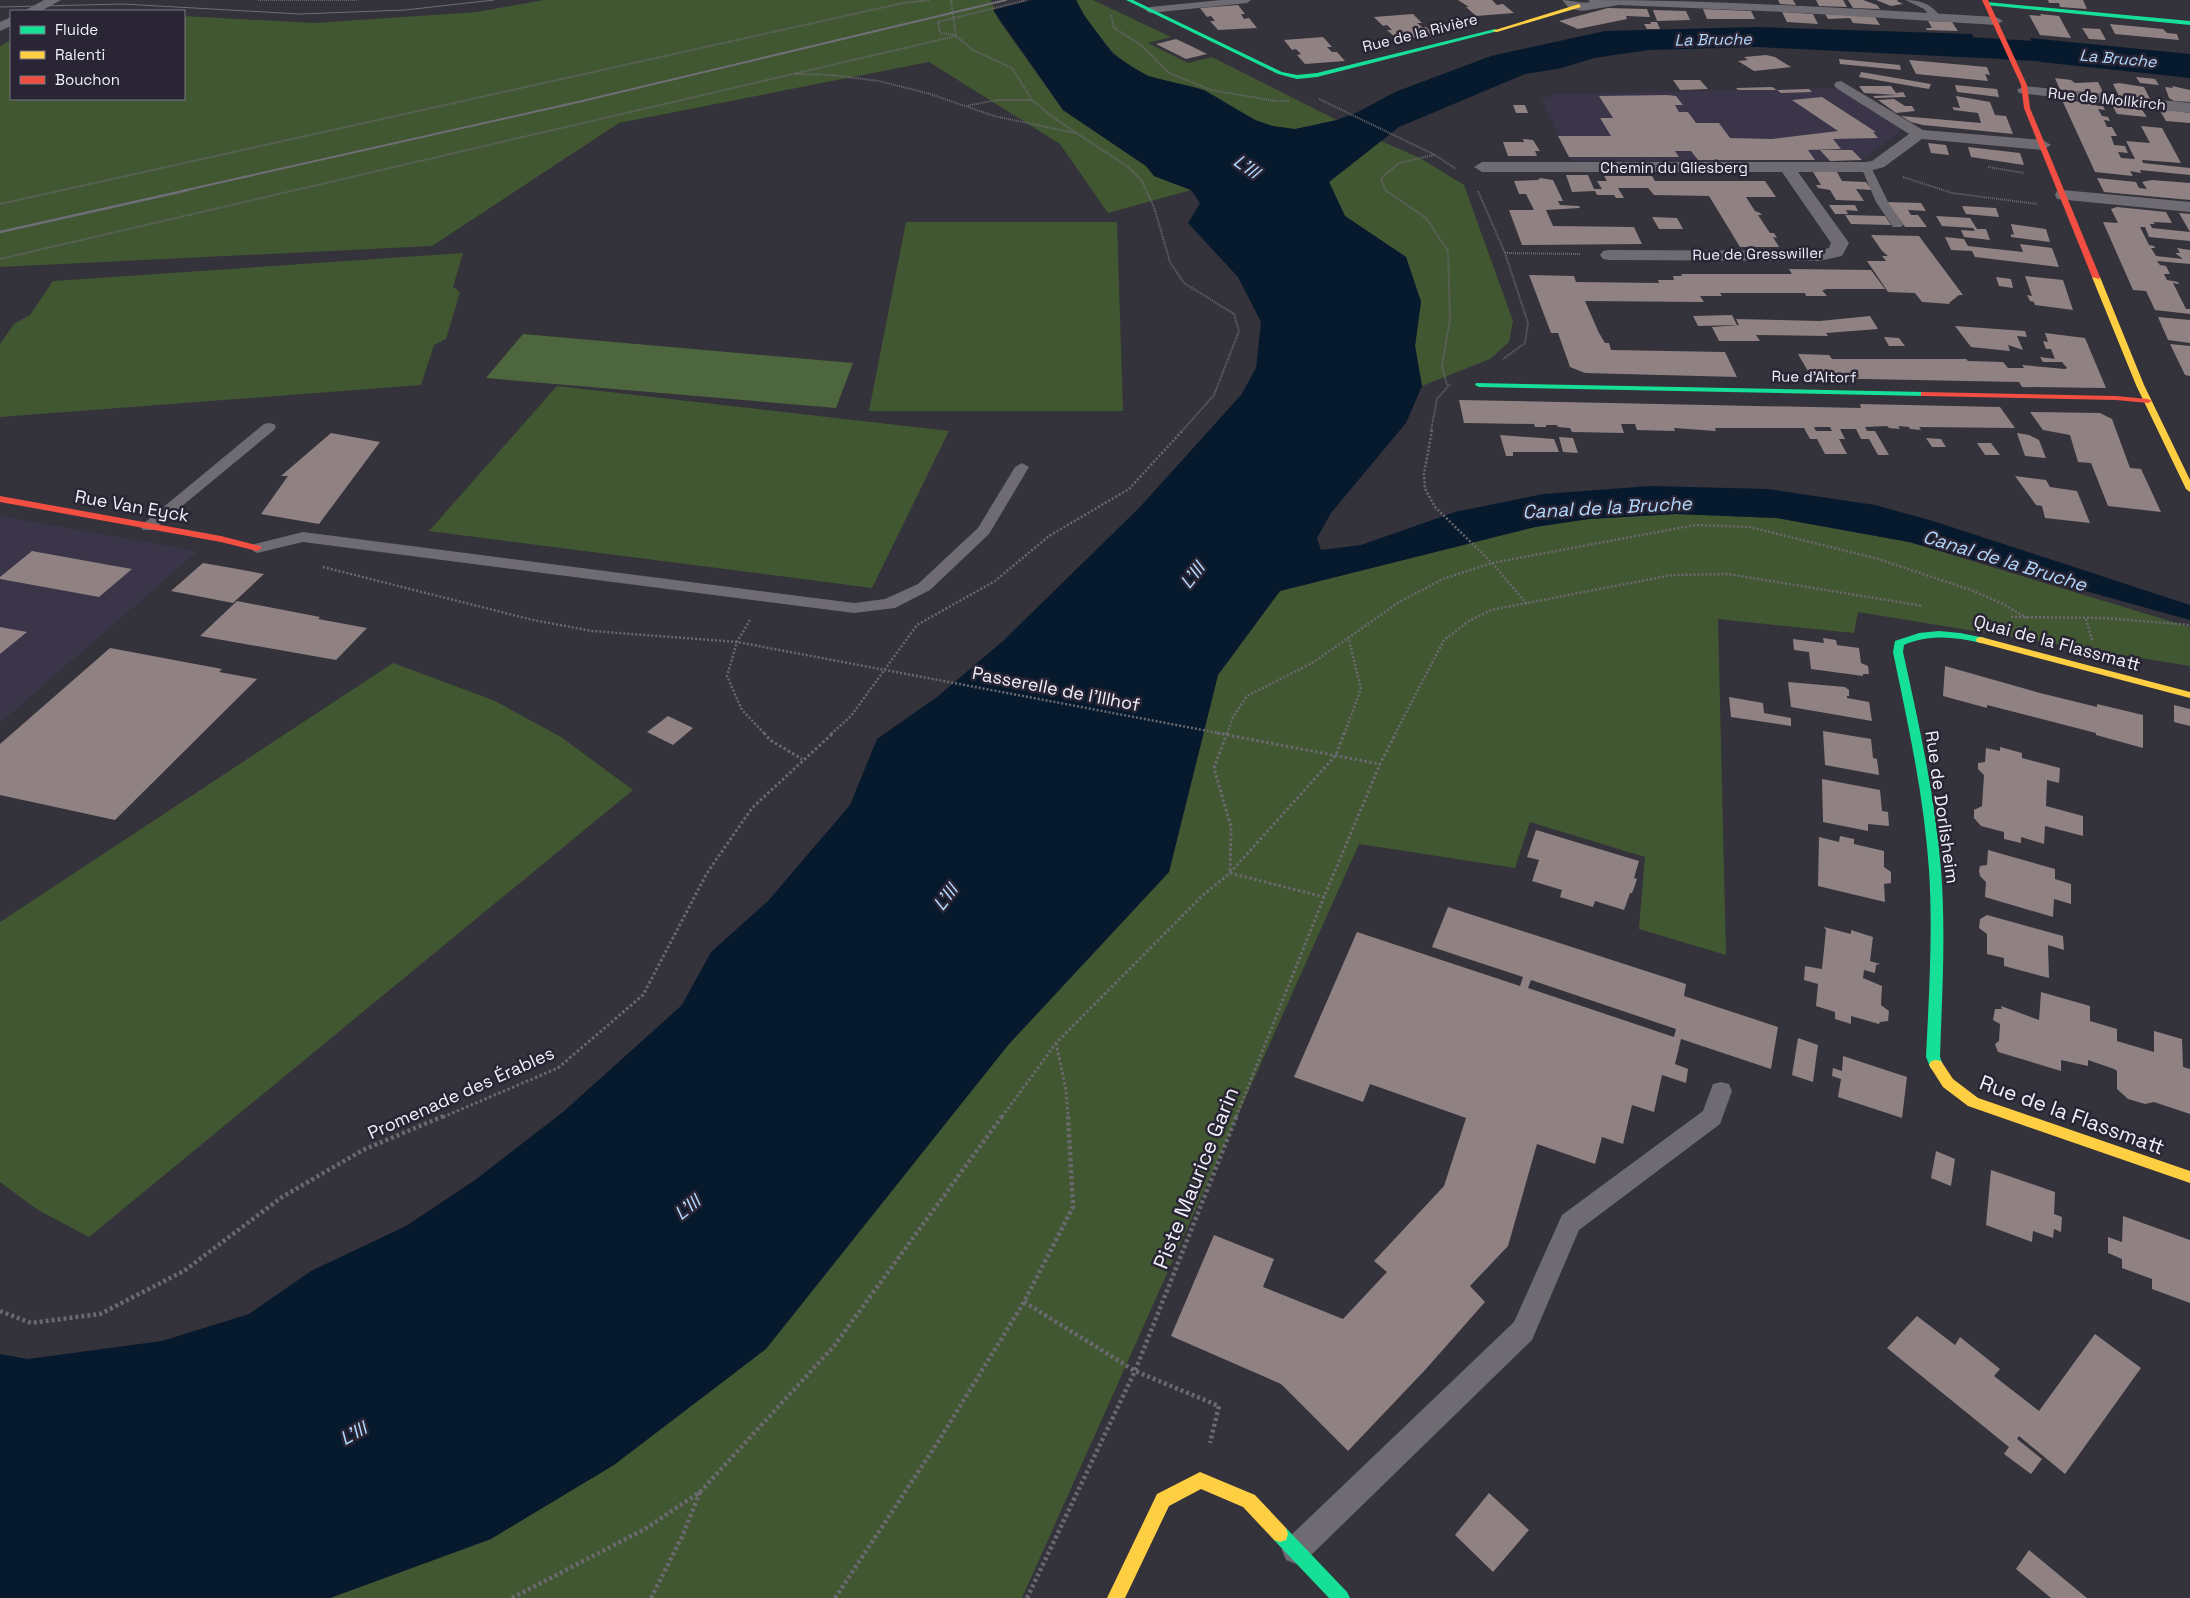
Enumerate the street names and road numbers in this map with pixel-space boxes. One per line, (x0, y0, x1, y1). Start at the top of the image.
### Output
street label: Rue de la Rivière (1360, 9, 1480, 56)
street label: Rue de Mollkirch (2047, 83, 2167, 114)
street label: Chemin du Gliesberg (1600, 158, 1748, 177)
street label: Rue de Gresswiller (1692, 243, 1824, 264)
street label: Rue d'Altorf (1771, 366, 1857, 387)
street label: Rue Van Eyck (73, 484, 191, 527)
street label: Quai de la Flassmatt (1971, 609, 2143, 676)
street label: Passerelle de l'Illhof (970, 661, 1142, 716)
street label: Rue de Dorlisheim (1920, 729, 1965, 885)
street label: Promenade des Érables (364, 1041, 558, 1144)
street label: Rue de la Flassmatt (1976, 1068, 2168, 1161)
street label: Piste Maurice Garin (1147, 1083, 1244, 1273)

